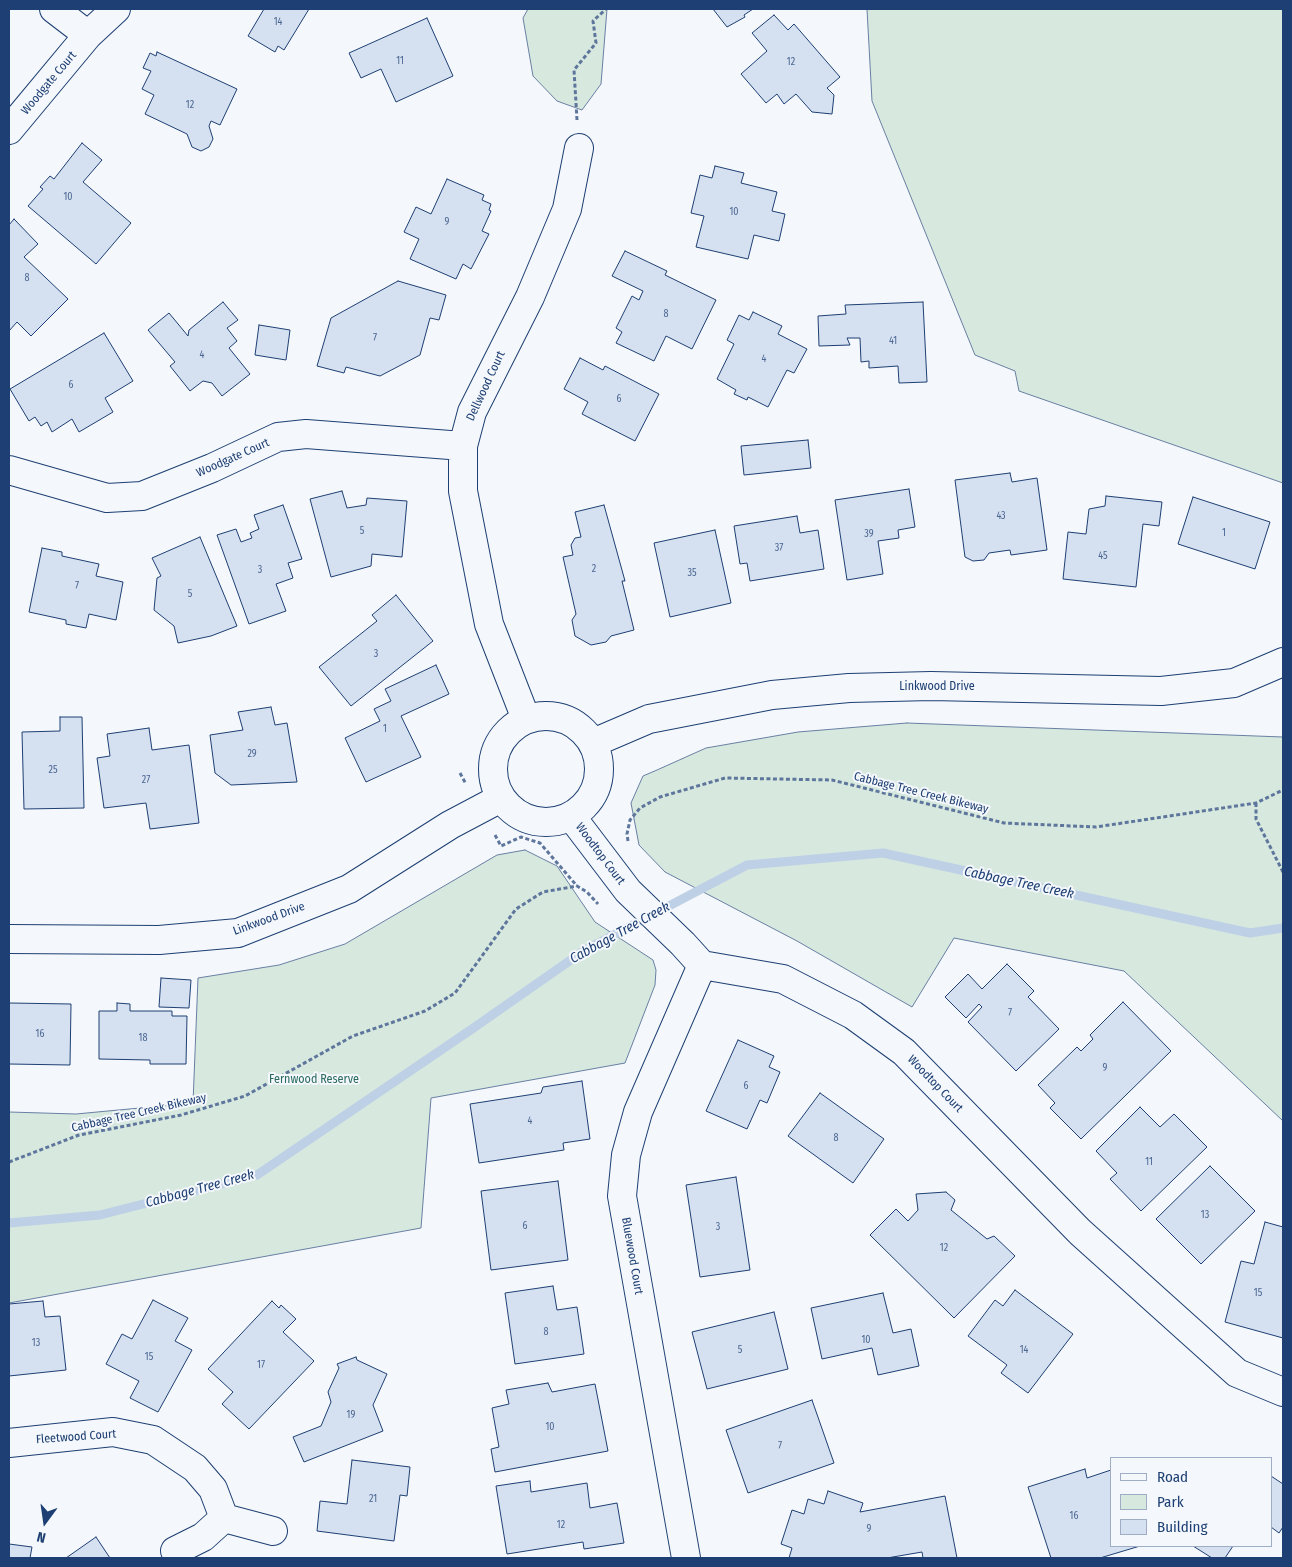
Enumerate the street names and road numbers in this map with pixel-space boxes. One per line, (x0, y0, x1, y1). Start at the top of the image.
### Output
street label: Woodgate Court (18, 48, 80, 118)
street label: Dellwood Court (464, 349, 508, 423)
street label: Woodgate Court (194, 436, 272, 480)
street label: Linkwood Drive (899, 680, 975, 694)
street label: Cabbage Tree Creek Bikeway (852, 769, 990, 817)
street label: Woodtop Court (572, 820, 628, 888)
street label: Linkwood Drive (231, 899, 307, 939)
street label: Woodtop Court (904, 1052, 966, 1116)
street label: Cabbage Tree Creek Bikeway (70, 1090, 208, 1136)
street label: Bluewood Court (618, 1216, 646, 1296)
street label: Fleetwood Court (35, 1427, 117, 1447)

